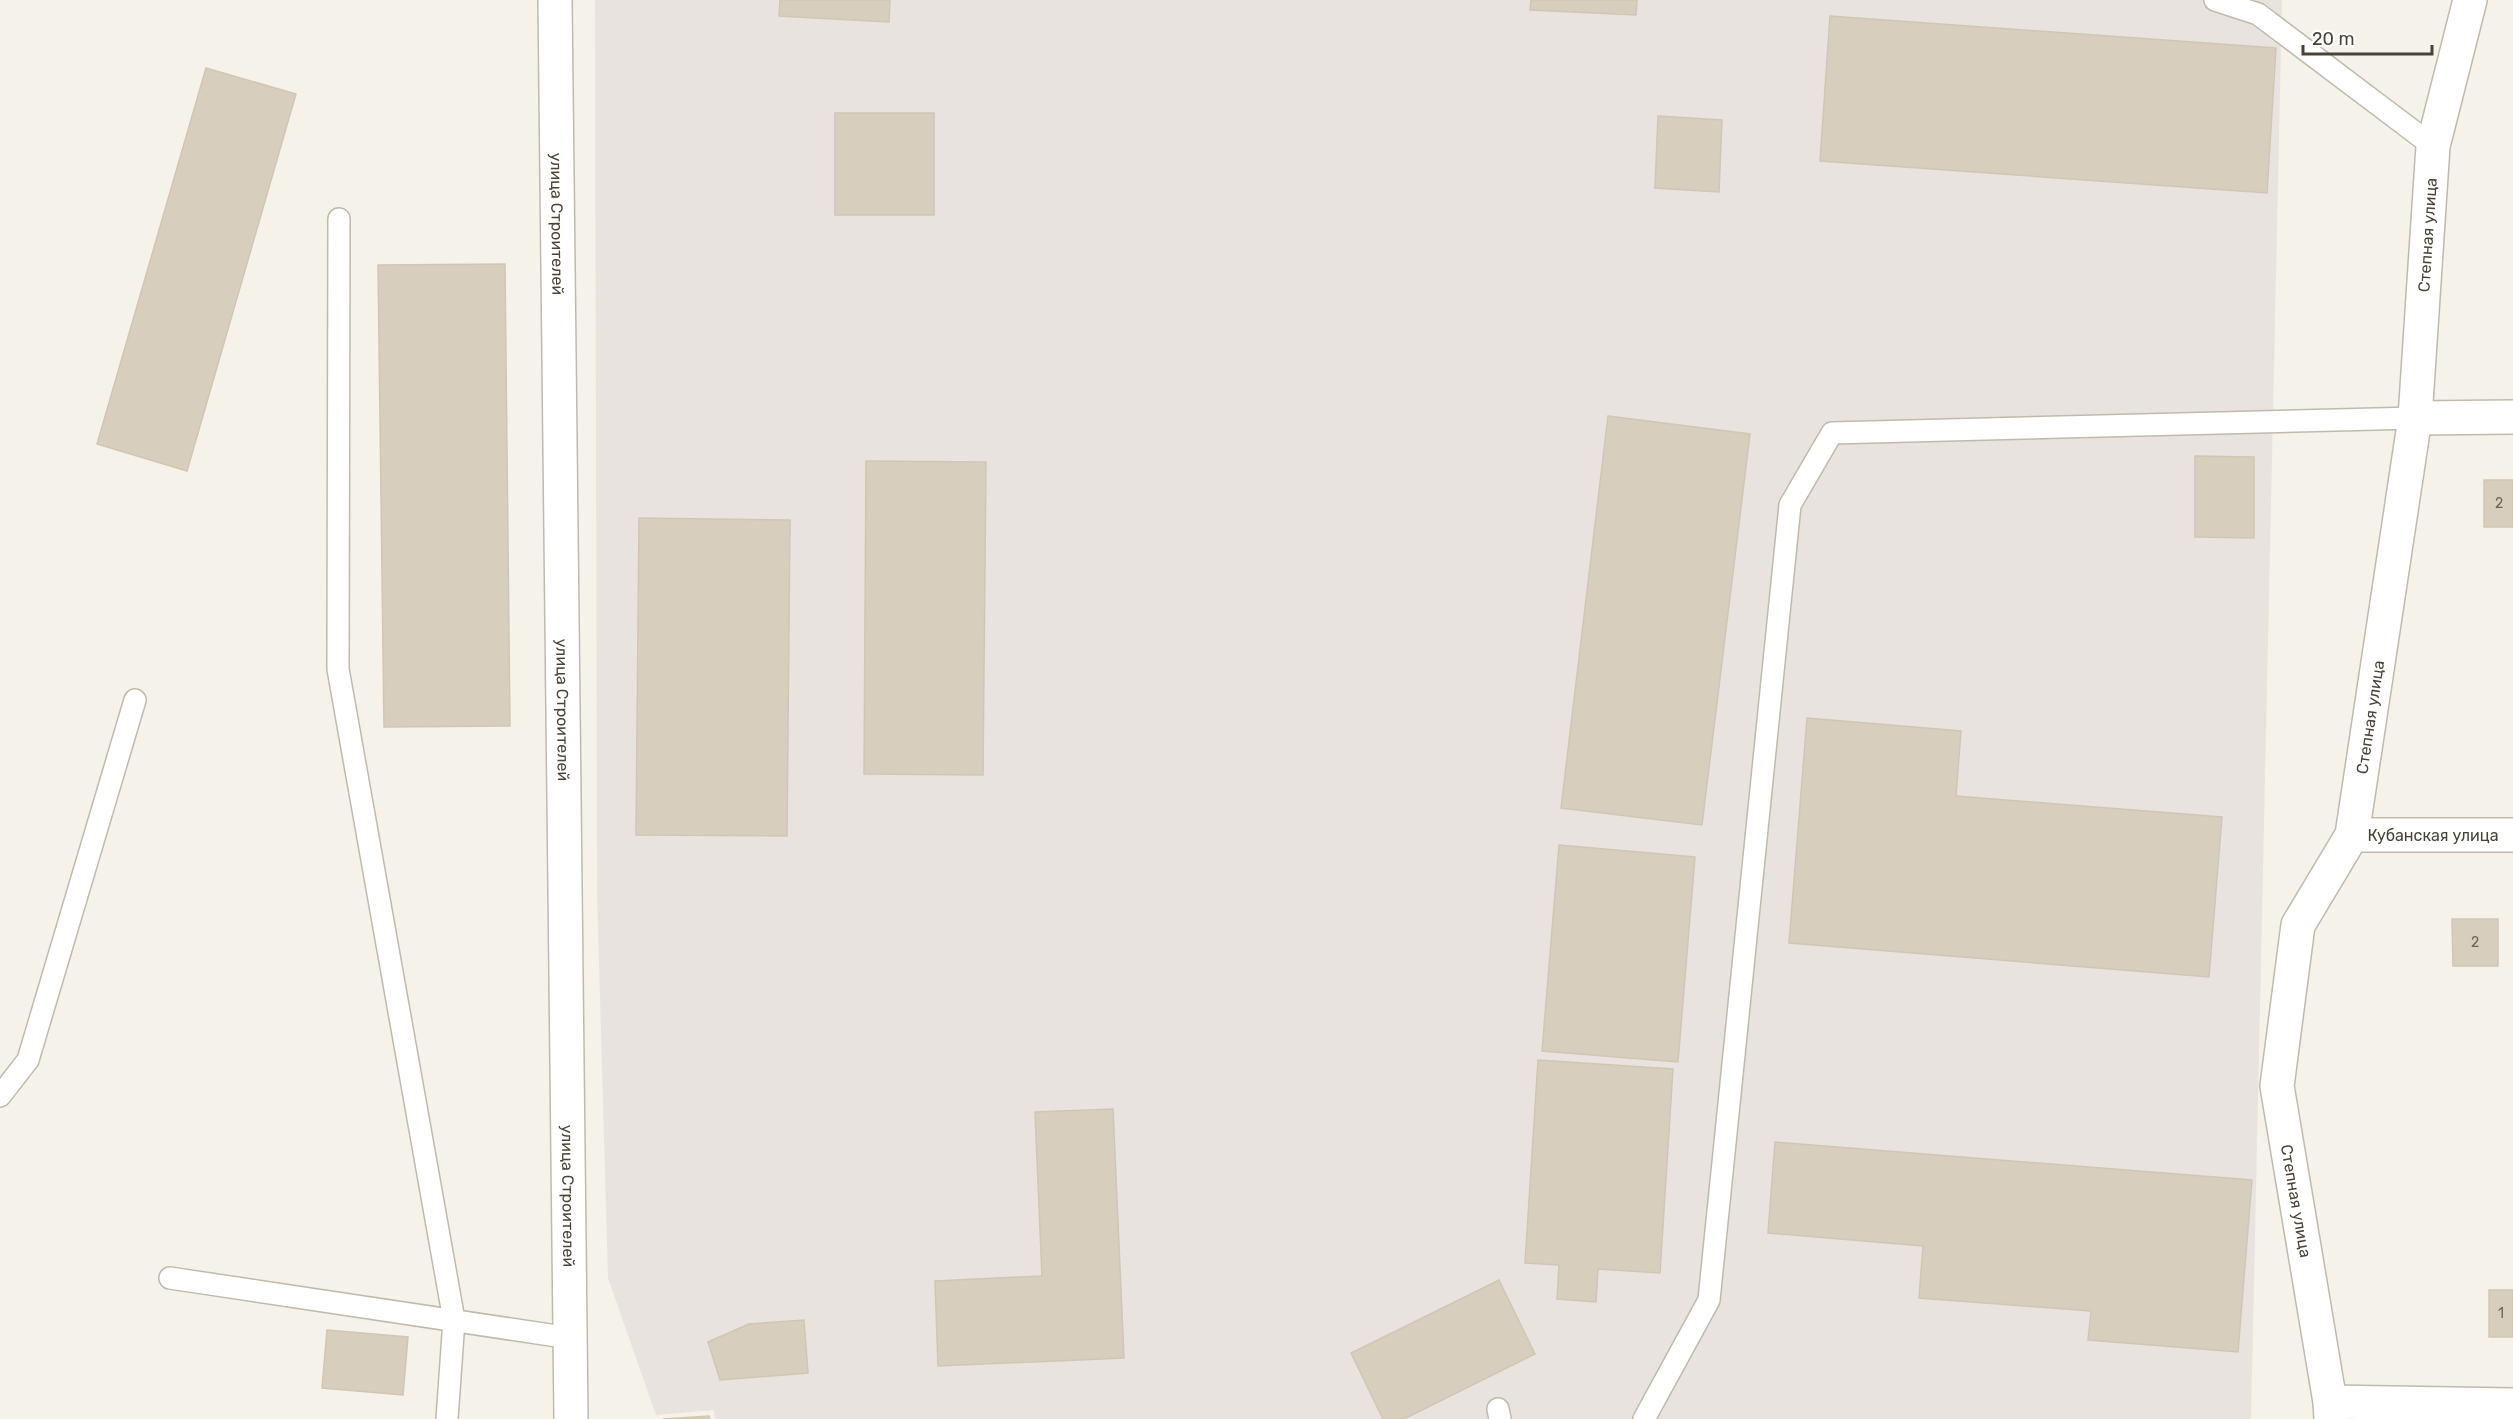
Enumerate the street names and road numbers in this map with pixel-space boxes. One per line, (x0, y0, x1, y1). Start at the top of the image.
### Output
street label: улица Строителей (547, 153, 568, 295)
street label: Степная улица (2414, 177, 2440, 293)
street label: улица Строителей (553, 639, 573, 781)
street label: Степная улица (2352, 659, 2388, 775)
street label: Кубанская улица (2367, 826, 2499, 845)
street label: улица Строителей (558, 1125, 579, 1267)
street label: Степная улица (2277, 1143, 2315, 1259)

